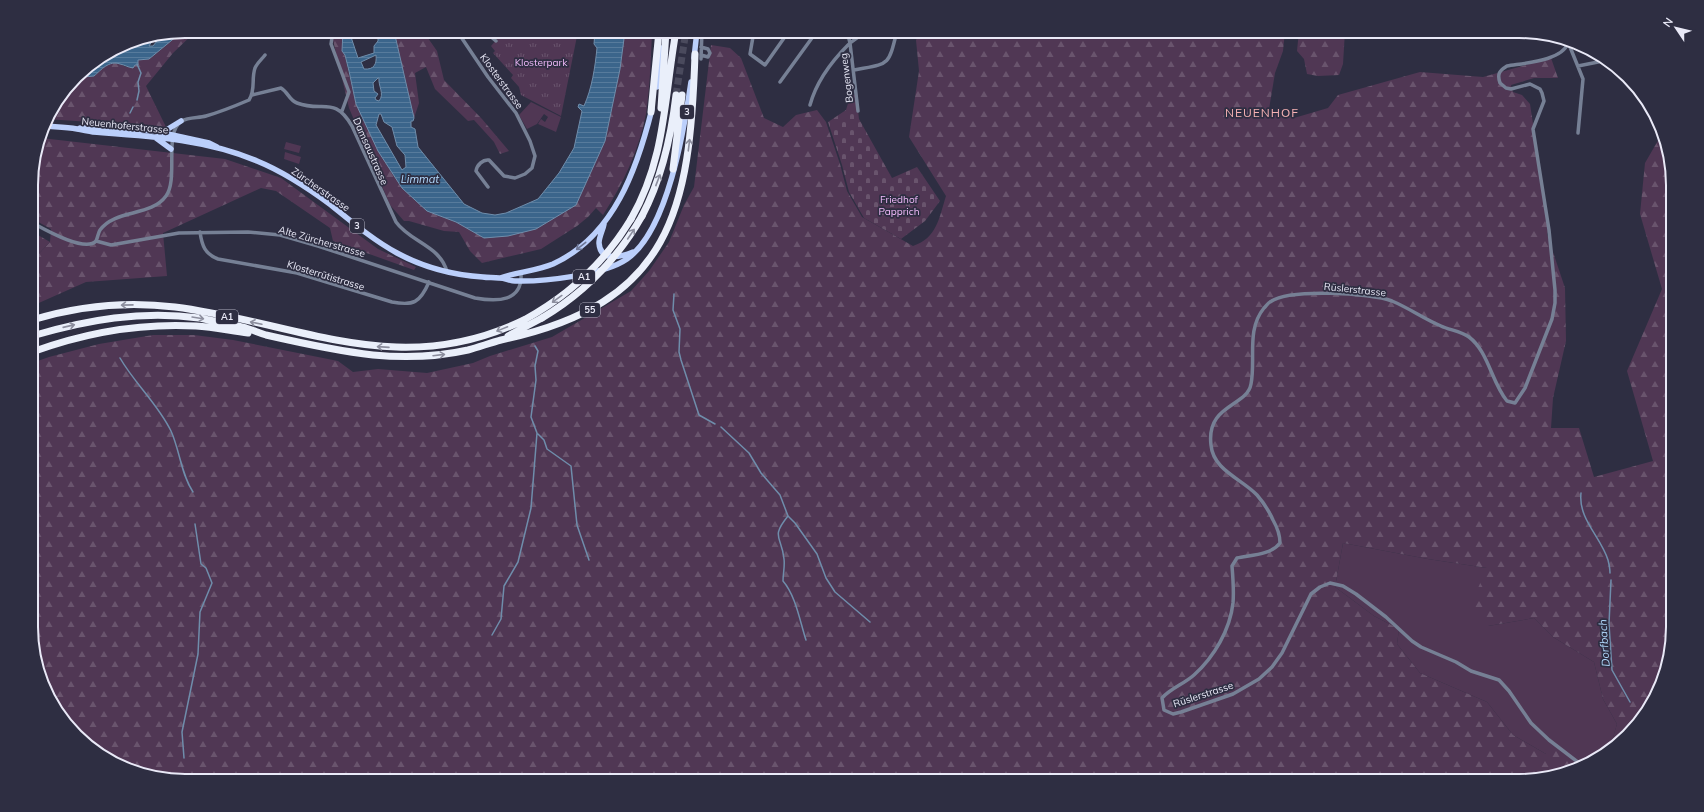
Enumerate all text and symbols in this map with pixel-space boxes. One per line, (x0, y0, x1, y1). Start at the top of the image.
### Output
north arrow (1656, 8, 1696, 48)
text: N (1660, 15, 1676, 30)
street label: Klosterstrasse (477, 51, 526, 111)
street label: Bogenweg (837, 52, 856, 103)
park label: Klosterpark (515, 56, 568, 69)
road number: 3 (680, 105, 694, 119)
district label: NEUENHOF (1225, 105, 1299, 120)
street label: Neuenhoferstrasse (81, 114, 169, 137)
street label: Damsaustrasse (350, 116, 391, 187)
one-way arrow (685, 139, 693, 152)
street label: Zürcherstrasse (289, 164, 352, 214)
water label: Limmat (401, 172, 440, 186)
one-way arrow (654, 175, 662, 187)
park label: Friedhof Papprich (878, 193, 920, 218)
road number: 3 (350, 219, 364, 233)
street label: Alte Zürcherstrasse (277, 223, 367, 260)
one-way arrow (627, 228, 635, 240)
one-way arrow (576, 242, 587, 250)
street label: Klosterrütistrasse (285, 257, 366, 293)
road number: A1 (573, 270, 595, 284)
street label: Rüslerstrasse (1323, 280, 1387, 299)
one-way arrow (552, 295, 563, 303)
one-way arrow (121, 301, 134, 309)
road number: 55 (580, 303, 600, 317)
road number: A1 (216, 310, 238, 324)
one-way arrow (191, 314, 204, 322)
one-way arrow (250, 319, 263, 327)
one-way arrow (62, 321, 75, 329)
one-way arrow (496, 326, 508, 334)
one-way arrow (377, 343, 390, 350)
one-way arrow (432, 351, 445, 359)
water label: Dorfbach (1595, 619, 1613, 667)
street label: Rüslerstrasse (1171, 679, 1235, 710)

